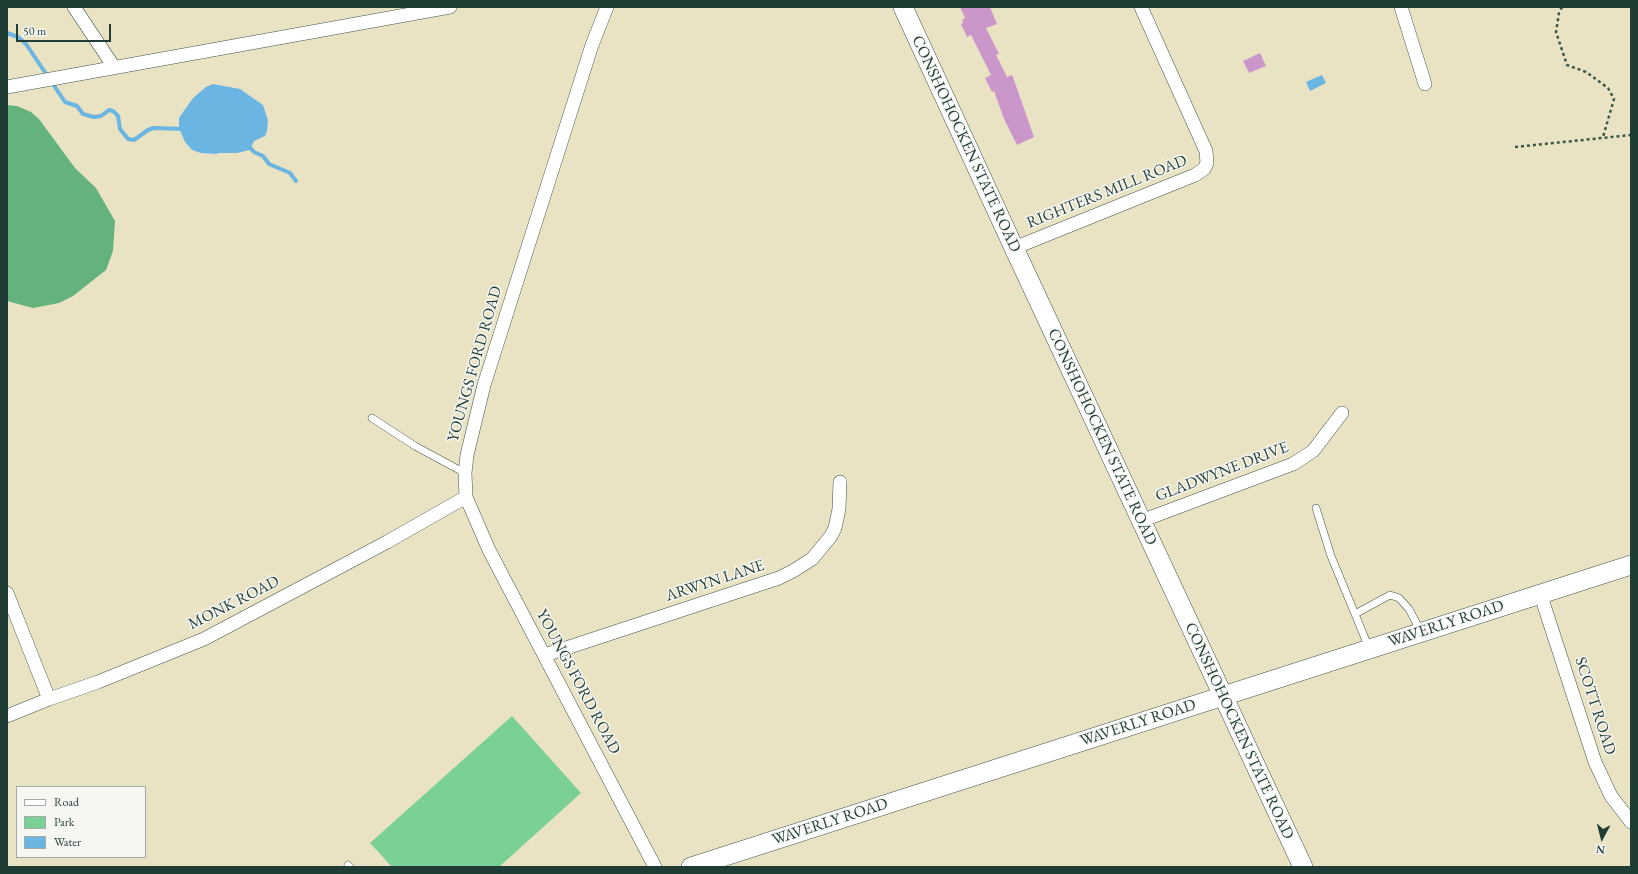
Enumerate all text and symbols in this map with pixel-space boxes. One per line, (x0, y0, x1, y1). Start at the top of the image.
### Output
scale bar (18, 16, 113, 42)
text: 50 m (23, 23, 46, 39)
street label: CONSHOHOCKEN STATE ROAD (907, 33, 1025, 255)
street label: RIGHTERS MILL ROAD (1024, 151, 1190, 233)
street label: YOUNGS FORD ROAD (444, 284, 506, 444)
street label: CONSHOHOCKEN STATE ROAD (1043, 326, 1161, 548)
street label: GLADWYNE DRIVE (1153, 438, 1291, 506)
street label: ARWYN LANE (663, 556, 767, 606)
street label: MONK ROAD (185, 572, 283, 634)
street label: WAVERLY ROAD (1386, 596, 1506, 652)
street label: YOUNGS FORD ROAD (532, 606, 624, 758)
street label: CONSHOHOCKEN STATE ROAD (1180, 620, 1298, 842)
street label: SCOTT ROAD (1570, 655, 1620, 757)
street label: WAVERLY ROAD (1078, 695, 1198, 751)
legend (16, 786, 146, 858)
text: Road (54, 794, 79, 810)
street label: WAVERLY ROAD (770, 794, 890, 850)
text: Park (54, 814, 74, 830)
north arrow (1582, 818, 1622, 858)
text: Water (54, 834, 81, 850)
text: N (1595, 842, 1606, 857)

